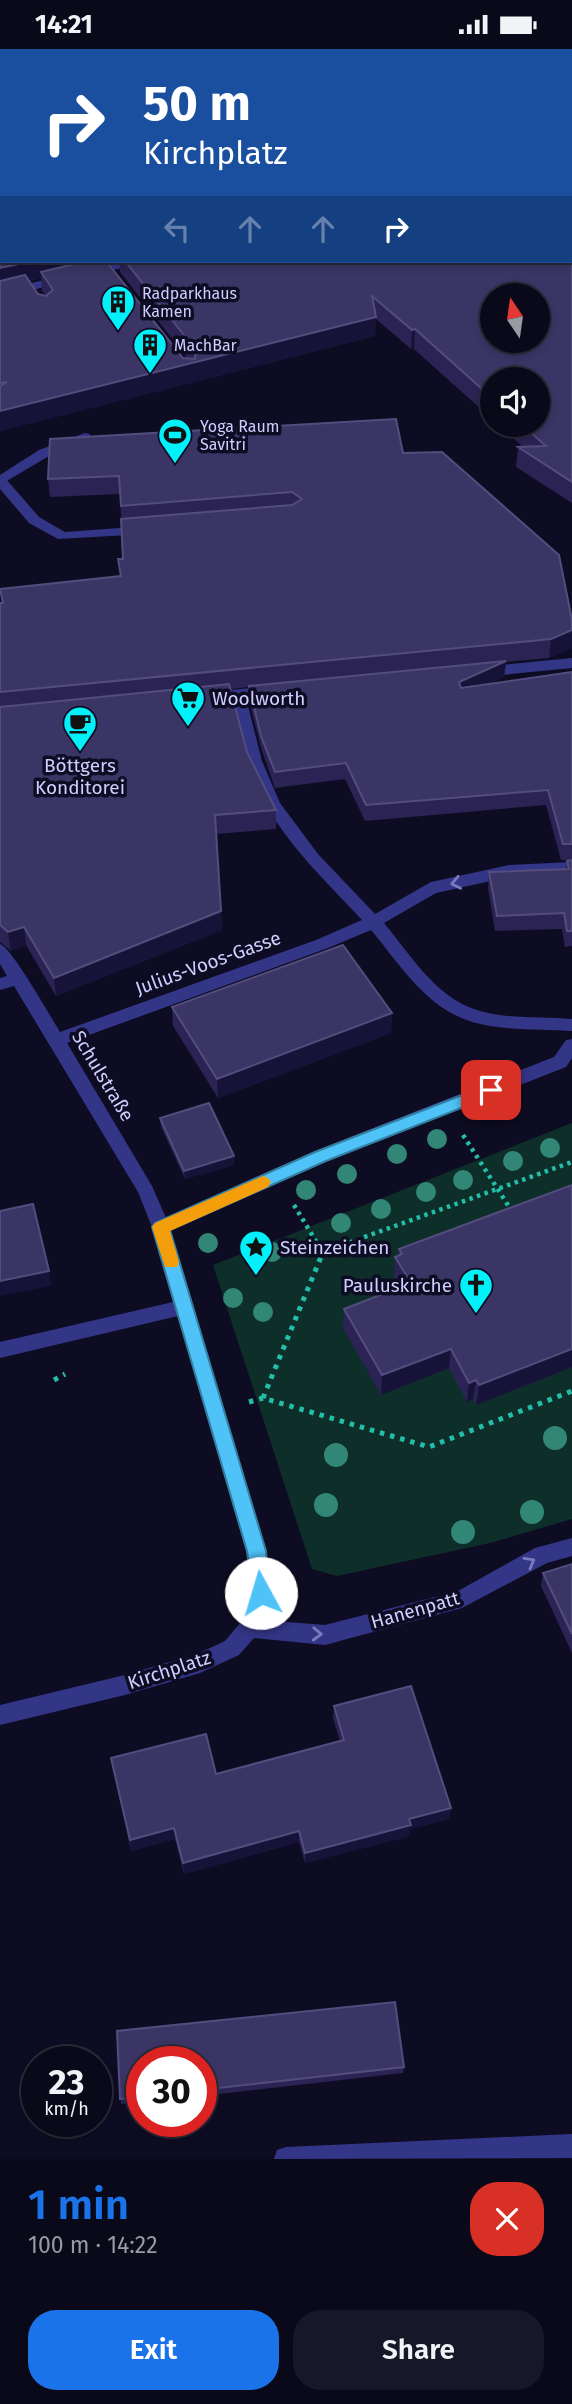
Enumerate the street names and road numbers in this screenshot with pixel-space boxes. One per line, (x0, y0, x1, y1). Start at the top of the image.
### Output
street label: Julius-Voos-Gasse (132, 926, 284, 1000)
street label: Schulstraße (67, 1027, 139, 1125)
street label: Hanenpatt (368, 1586, 462, 1634)
street label: Kirchplatz (125, 1646, 213, 1694)

